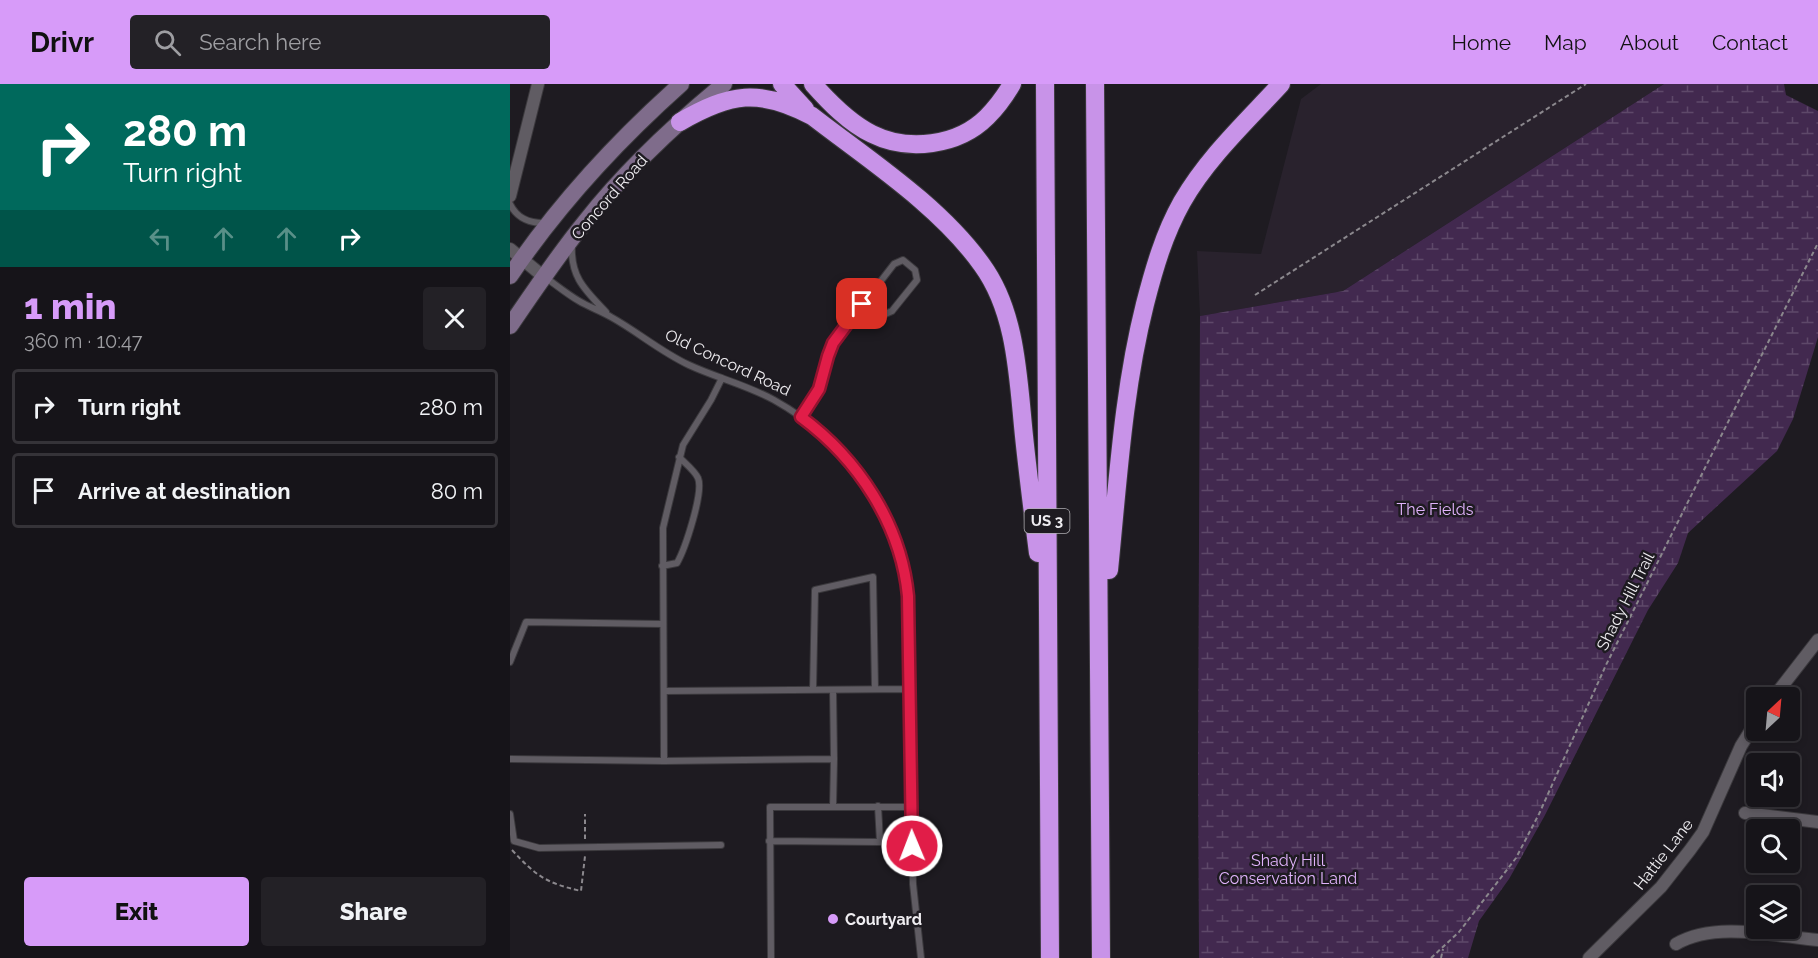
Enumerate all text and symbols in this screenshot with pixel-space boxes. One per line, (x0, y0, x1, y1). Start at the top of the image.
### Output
search box (130, 15, 550, 69)
text: Drivr (30, 26, 94, 59)
icon: search (151, 26, 184, 59)
text: Search here (199, 29, 321, 55)
text: Home (1452, 30, 1511, 55)
text: Map (1544, 30, 1587, 55)
text: About (1620, 30, 1679, 55)
text: Contact (1712, 30, 1788, 55)
text: 280 m (123, 107, 247, 156)
icon: right (24, 108, 102, 186)
street label: Concord Road (567, 151, 651, 244)
text: Turn right (123, 157, 242, 188)
icon: left (144, 222, 177, 255)
icon: ahead (207, 222, 240, 255)
icon: ahead (270, 222, 303, 255)
icon: right (333, 222, 366, 255)
pin (836, 278, 887, 329)
text: 1 min (24, 285, 116, 327)
button: close (423, 287, 486, 350)
icon: arrive (845, 287, 878, 320)
street label: Old Concord Road (662, 325, 794, 400)
text: 360 m · 10:47 (24, 329, 143, 353)
icon: right (27, 390, 60, 423)
text: Turn right (78, 394, 181, 420)
text: 280 m (419, 394, 483, 420)
icon: arrive (27, 474, 60, 507)
text: Arrive at destination (78, 478, 291, 504)
text: 80 m (431, 478, 483, 504)
park label: The Fields (1397, 500, 1474, 519)
road number: US 3 (1024, 509, 1070, 533)
street label: Shady Hill Trail (1593, 548, 1659, 653)
north arrow (1746, 687, 1800, 741)
map controls (1746, 687, 1800, 939)
button: sound (1746, 753, 1800, 807)
position arrow (880, 814, 944, 878)
street label: Hattie Lane (1630, 815, 1697, 894)
button: search (1746, 819, 1800, 873)
park label: Shady Hill Conservation Land (1219, 851, 1357, 888)
button: Exit (24, 877, 249, 946)
button: Share (261, 877, 486, 946)
button: layers (1746, 885, 1800, 939)
place label: Courtyard (845, 910, 922, 929)
marker: Courtyard (826, 912, 840, 926)

